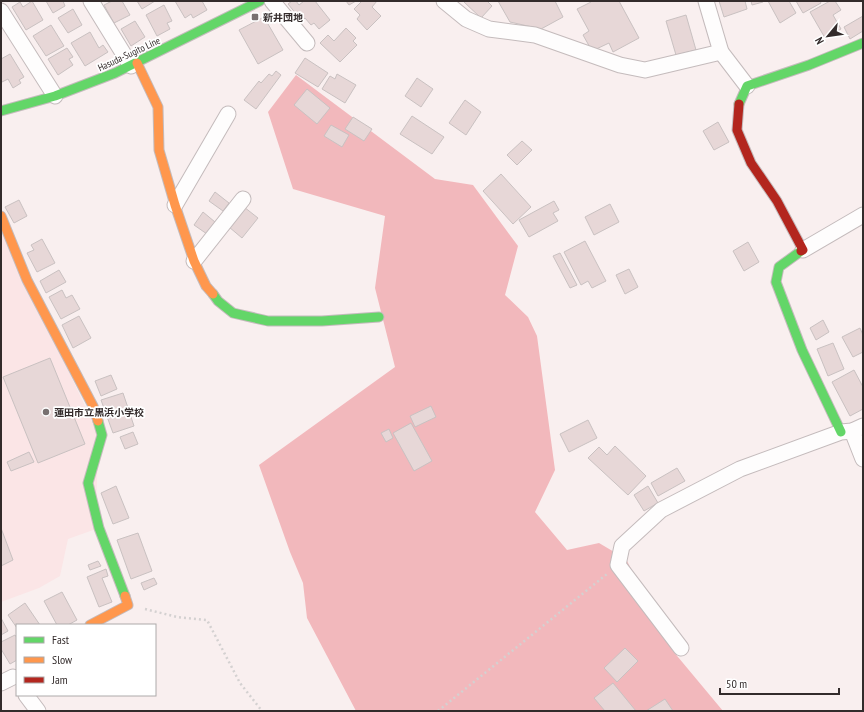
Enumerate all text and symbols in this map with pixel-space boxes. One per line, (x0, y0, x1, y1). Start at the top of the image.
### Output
place label: 新井団地 (263, 11, 303, 24)
marker: 新井団地 (250, 12, 260, 22)
north arrow (808, 16, 848, 56)
street label: Hasuda-Sugito Line (96, 34, 162, 74)
text: N (812, 35, 827, 47)
place label: 蓮田市立黒浜小学校 (54, 406, 144, 419)
marker: 蓮田市立黒浜小学校 (41, 407, 51, 417)
legend (16, 624, 156, 696)
text: Fast (52, 632, 70, 647)
text: Slow (52, 652, 73, 667)
scale bar (720, 670, 839, 696)
text: Jam (51, 672, 68, 687)
text: 50 m (726, 676, 747, 691)

